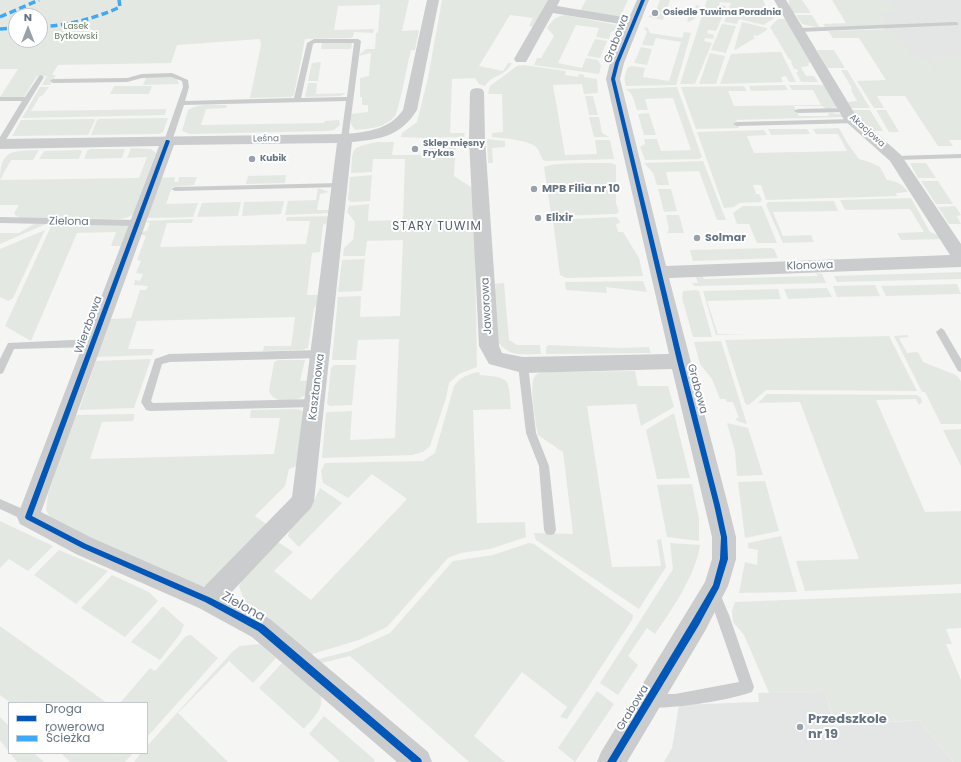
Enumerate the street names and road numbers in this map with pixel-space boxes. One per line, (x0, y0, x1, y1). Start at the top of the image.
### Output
street label: Grabowa (602, 13, 632, 65)
street label: Akacjowa (847, 112, 887, 150)
street label: Leśna (253, 133, 279, 145)
street label: Zielona (49, 215, 89, 229)
street label: Klonowa (786, 259, 834, 273)
street label: Jaworowa (479, 277, 495, 335)
street label: Wierzbowa (72, 294, 106, 356)
street label: Kasztanowa (306, 353, 328, 421)
street label: Grabowa (684, 363, 710, 415)
street label: Zielona (219, 589, 267, 625)
street label: Grabowa (614, 683, 652, 733)

